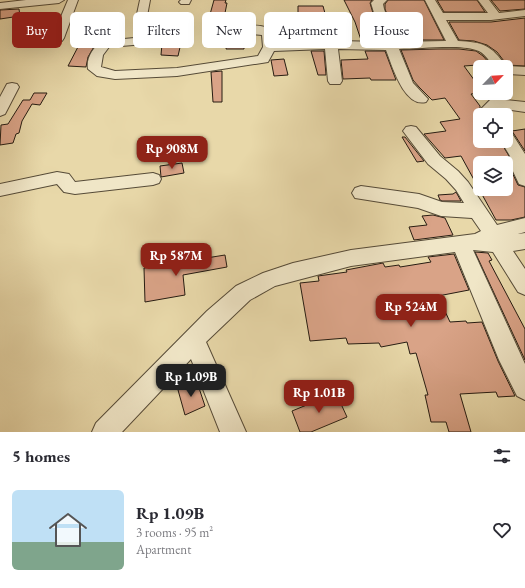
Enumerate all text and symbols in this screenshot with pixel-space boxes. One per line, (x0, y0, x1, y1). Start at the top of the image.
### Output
chip: Buy (12, 12, 62, 48)
chip: Rent (70, 12, 125, 48)
chip: Filters (133, 12, 194, 48)
chip: New (202, 12, 256, 48)
chip: Apartment (264, 12, 352, 48)
chip: House (360, 12, 423, 48)
north arrow (473, 60, 513, 100)
map controls (473, 60, 513, 196)
button: locate (473, 108, 513, 148)
pin: Rp 908M (135, 136, 209, 170)
text: Rp 908M (146, 140, 198, 157)
button: layers (473, 156, 513, 196)
pin: Rp 587M (139, 243, 213, 277)
text: Rp 587M (150, 247, 202, 264)
pin: Rp 524M (374, 294, 448, 328)
text: Rp 524M (385, 298, 437, 315)
pin: Rp 1.09B (150, 364, 232, 398)
text: Rp 1.09B (165, 368, 217, 385)
pin: Rp 1.01B (278, 380, 360, 414)
text: Rp 1.01B (293, 384, 345, 401)
text: 5 homes (12, 445, 70, 467)
icon: filters (491, 445, 513, 467)
text: Rp 1.09B (136, 502, 204, 524)
icon: home (44, 506, 92, 554)
icon: heart (491, 519, 513, 541)
text: 3 rooms · 95 m² (136, 524, 213, 541)
text: Apartment (136, 541, 191, 558)

